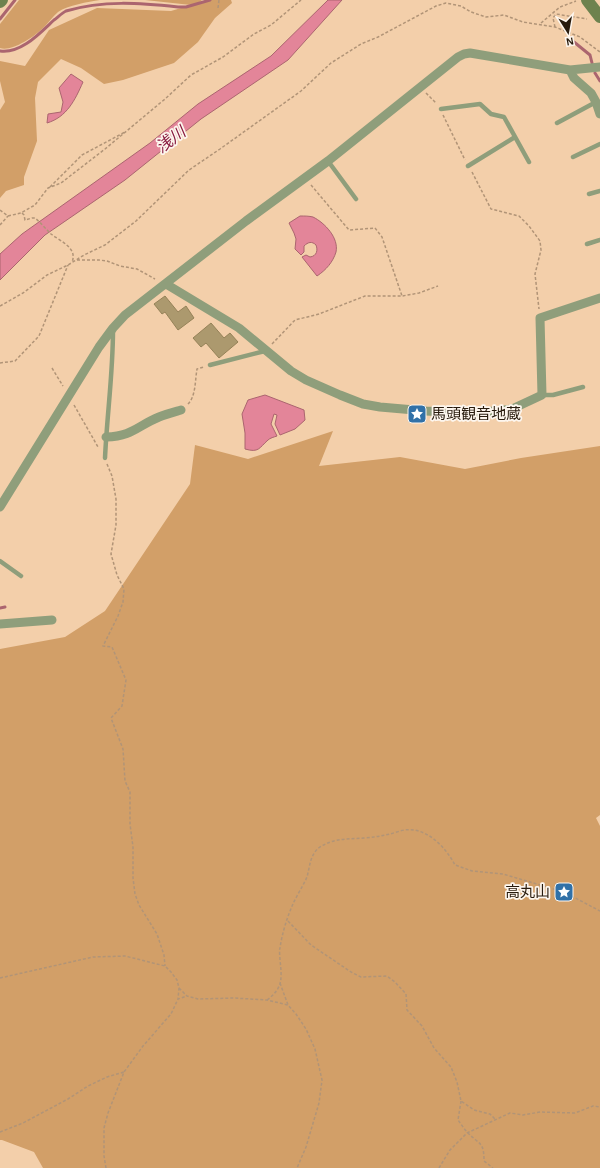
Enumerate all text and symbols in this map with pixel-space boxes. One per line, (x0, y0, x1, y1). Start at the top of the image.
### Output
north arrow (548, 12, 588, 52)
text: N (565, 35, 575, 47)
water label: 浅川 (153, 122, 190, 156)
place icon: 馬頭観音地蔵 (406, 403, 428, 425)
place label: 馬頭観音地蔵 (431, 406, 521, 422)
place icon: 高丸山 (553, 881, 575, 903)
place label: 高丸山 (505, 884, 550, 900)

